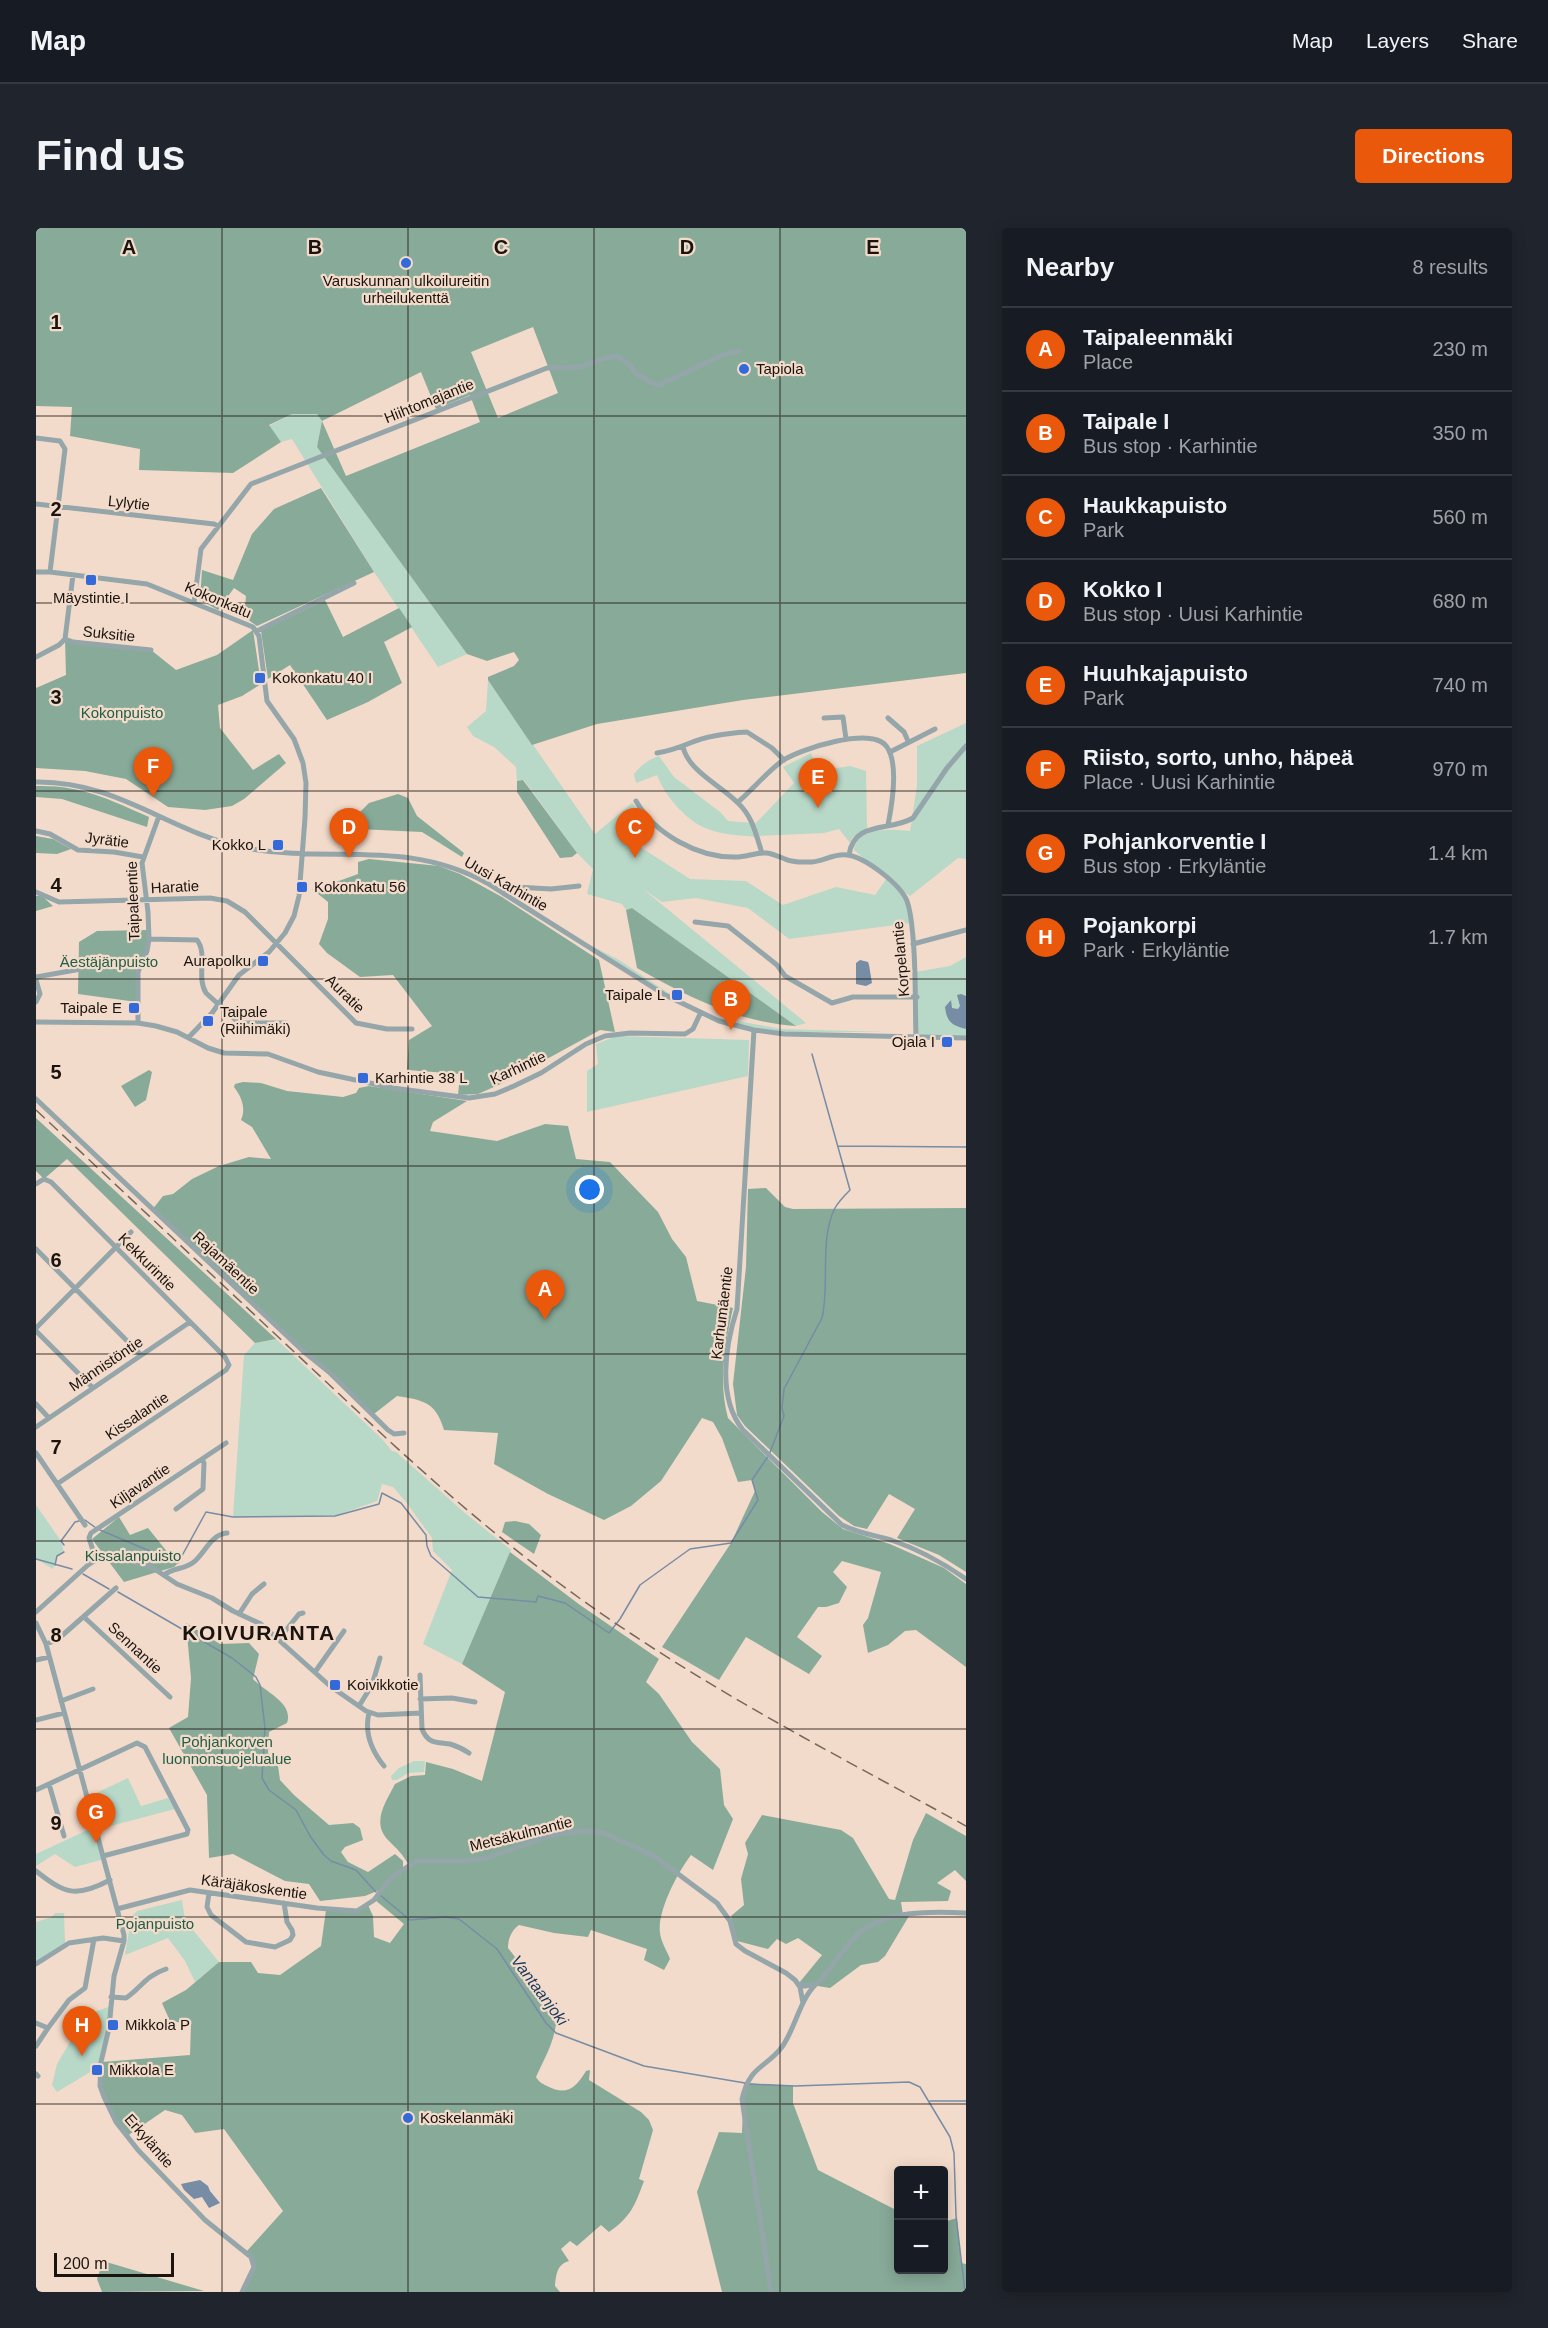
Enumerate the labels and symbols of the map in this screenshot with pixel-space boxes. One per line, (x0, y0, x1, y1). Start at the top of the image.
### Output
text: A (122, 236, 136, 258)
text: B (308, 236, 322, 258)
text: C (494, 236, 508, 258)
text: D (680, 236, 694, 258)
text: E (866, 236, 880, 258)
marker: Varuskunnan ulkoilureitin urheilukenttä (399, 256, 413, 270)
place label: Varuskunnan ulkoilureitin urheilukenttä (323, 272, 489, 306)
text: 1 (50, 311, 62, 333)
place label: Tapiola (756, 360, 804, 377)
marker: Tapiola (737, 362, 751, 376)
street label: Hiihtomajantie (382, 375, 476, 426)
street label: Lylytie (107, 492, 151, 513)
text: 2 (50, 498, 62, 520)
marker: Mäystintie I (84, 573, 98, 587)
street label: Kokonkatu (182, 578, 254, 621)
place label: Mäystintie I (53, 589, 129, 606)
street label: Suksitie (82, 622, 136, 645)
place label: Kokonkatu 40 I (272, 669, 372, 686)
marker: Kokonkatu 40 I (253, 671, 267, 685)
text: 3 (50, 686, 62, 708)
park label: Kokonpuisto (81, 704, 163, 721)
pin: F (134, 748, 172, 797)
pin: E (798, 758, 838, 808)
pin: D (330, 808, 368, 858)
pin: C (616, 808, 654, 858)
street label: Jyrätie (84, 828, 130, 851)
place label: Kokko L (212, 836, 266, 853)
marker: Kokko L (271, 838, 285, 852)
street label: Uusi Karhintie (462, 853, 551, 914)
street label: Taipaleentie (123, 861, 142, 941)
text: 4 (50, 874, 62, 896)
street label: Haratie (150, 877, 200, 896)
place label: Kokonkatu 56 (314, 878, 406, 895)
marker: Kokonkatu 56 (295, 880, 309, 894)
street label: Korpelantie (889, 921, 912, 998)
place label: Aurapolku (183, 952, 251, 969)
park label: Äestäjänpuisto (60, 953, 158, 970)
marker: Aurapolku (256, 954, 270, 968)
street label: Auratie (322, 971, 368, 1016)
pin: B (712, 980, 750, 1030)
place label: Taipale L (605, 986, 665, 1003)
marker: Taipale L (670, 988, 684, 1002)
place label: Taipale E (60, 999, 122, 1016)
marker: Taipale E (127, 1001, 141, 1015)
place label: Taipale (Riihimäki) (220, 1003, 291, 1037)
marker: Taipale (Riihimäki) (201, 1014, 215, 1028)
place label: Ojala I (892, 1033, 935, 1050)
marker: Ojala I (940, 1035, 954, 1049)
street label: Karhintie (487, 1047, 548, 1088)
text: 5 (50, 1061, 62, 1083)
place label: Karhintie 38 L (375, 1069, 468, 1086)
marker: Karhintie 38 L (356, 1071, 370, 1085)
your location (575, 1175, 604, 1204)
street label: Rajamäentie (190, 1228, 263, 1298)
street label: Kekkurintie (115, 1229, 180, 1294)
text: 6 (50, 1249, 62, 1271)
street label: Karhumäentie (707, 1266, 736, 1360)
pin: A (526, 1270, 564, 1320)
street label: Männistöntie (66, 1333, 146, 1394)
street label: Kissalantie (102, 1388, 172, 1443)
text: 7 (50, 1436, 62, 1458)
street label: Kiljavantie (107, 1459, 173, 1512)
park label: Kissalanpuisto (85, 1547, 181, 1564)
street label: Sennantie (105, 1618, 166, 1677)
district label: KOIVURANTA (182, 1621, 336, 1644)
text: 8 (50, 1624, 62, 1646)
place label: Koivikkotie (347, 1676, 419, 1693)
marker: Koivikkotie (328, 1678, 342, 1692)
park label: Pohjankorven luonnonsuojelualue (162, 1733, 292, 1767)
pin: G (76, 1794, 116, 1843)
text: 9 (50, 1812, 62, 1834)
street label: Metsäkulmantie (468, 1813, 574, 1854)
street label: Käräjäkoskentie (200, 1871, 308, 1902)
park label: Pojanpuisto (116, 1915, 194, 1932)
water label: Vantaanjoki (508, 1952, 572, 2029)
pin: H (62, 2006, 102, 2056)
place label: Mikkola P (125, 2016, 190, 2033)
marker: Mikkola P (106, 2018, 120, 2032)
place label: Mikkola E (109, 2061, 174, 2078)
marker: Mikkola E (90, 2063, 104, 2077)
place label: Koskelanmäki (420, 2109, 513, 2126)
street label: Erkyläntie (121, 2110, 177, 2171)
marker: Koskelanmäki (401, 2111, 415, 2125)
scale bar (54, 2250, 174, 2278)

